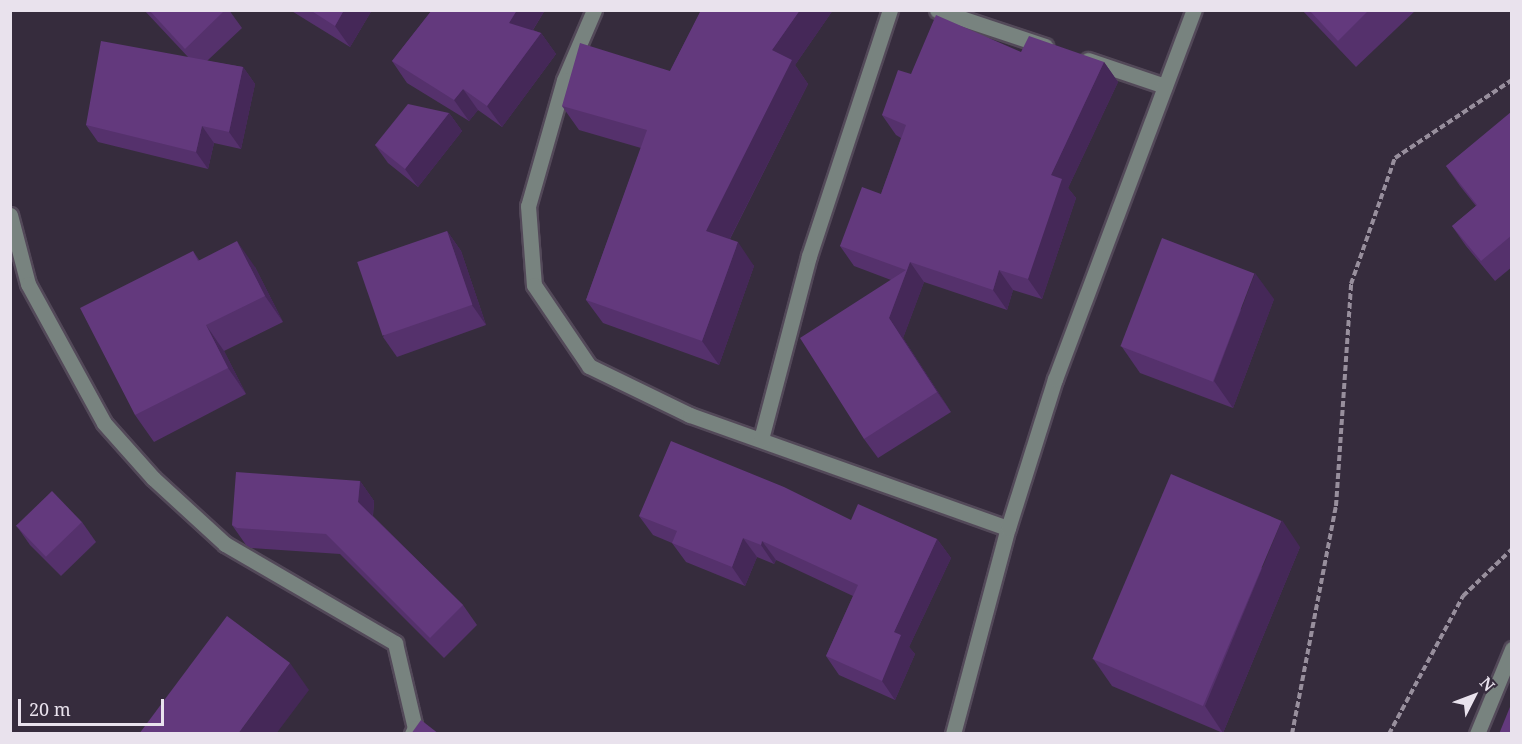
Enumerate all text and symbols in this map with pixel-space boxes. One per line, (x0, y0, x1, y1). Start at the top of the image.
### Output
north arrow (1444, 666, 1504, 726)
text: N (1475, 672, 1500, 696)
scale bar (21, 687, 166, 725)
text: 20 m (29, 697, 71, 721)

